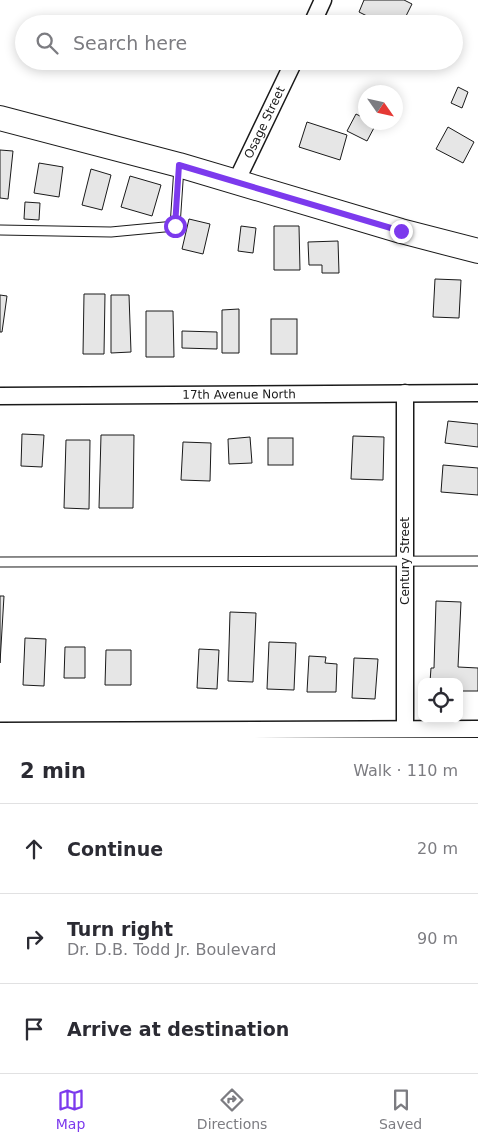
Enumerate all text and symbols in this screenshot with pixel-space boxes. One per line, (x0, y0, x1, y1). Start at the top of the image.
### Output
search box (15, 15, 463, 70)
icon: search (33, 29, 61, 57)
text: Search here (73, 32, 187, 54)
street label: Osage Street (241, 84, 288, 161)
north arrow (358, 85, 403, 130)
route start (164, 215, 187, 238)
route end (390, 220, 413, 243)
street label: 17th Avenue North (182, 387, 296, 402)
street label: Century Street (398, 517, 412, 605)
map controls (418, 678, 463, 723)
button: locate (418, 678, 463, 723)
text: 2 min (20, 759, 86, 783)
text: Walk · 110 m (353, 761, 458, 780)
icon: ahead (20, 835, 48, 863)
text: Continue (67, 838, 163, 860)
text: 20 m (417, 839, 458, 858)
text: Turn right (67, 918, 173, 940)
icon: right (20, 925, 48, 953)
text: 90 m (417, 929, 458, 948)
text: Dr. D.B. Todd Jr. Boulevard (67, 940, 276, 959)
icon: arrive (20, 1015, 48, 1043)
text: Arrive at destination (67, 1018, 289, 1040)
tab: Map (56, 1086, 85, 1132)
tab: Directions (197, 1086, 267, 1132)
tab: Saved (379, 1086, 422, 1132)

